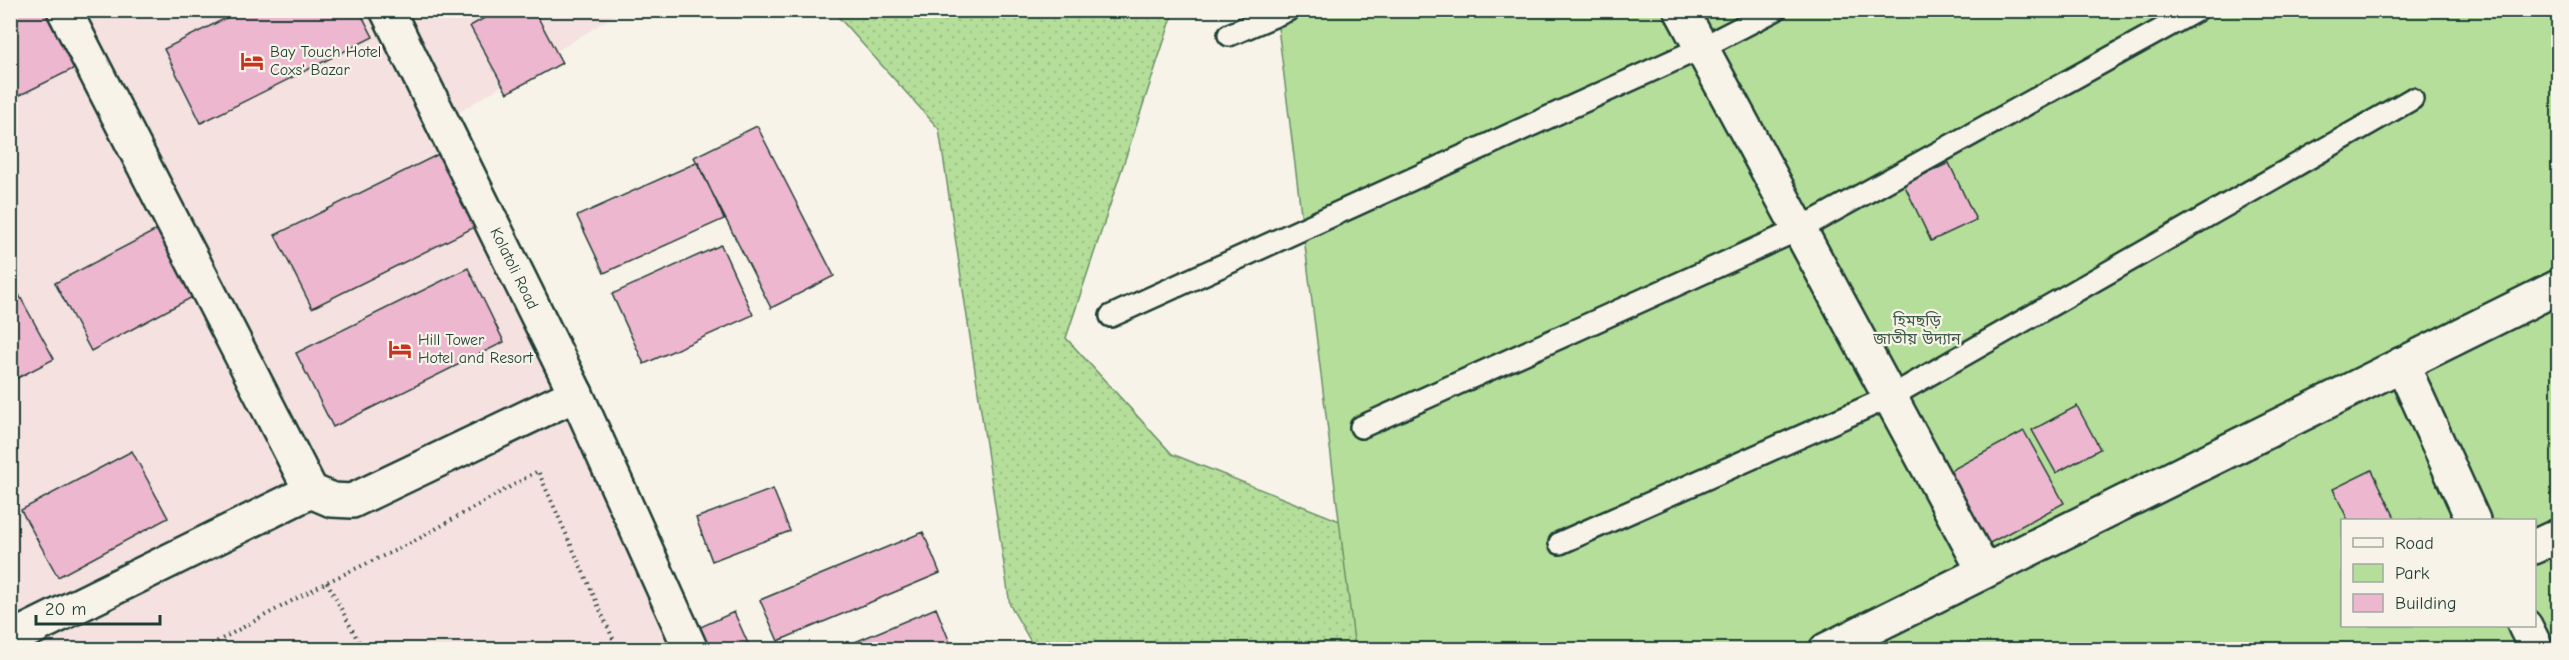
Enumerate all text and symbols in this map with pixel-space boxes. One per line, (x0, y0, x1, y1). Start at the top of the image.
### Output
place label: Bay Touch Hotel Coxs' Bazar (270, 43, 381, 79)
hotel icon: Bay Touch Hotel Coxs' Bazar (239, 48, 265, 74)
street label: Kolatoli Road (486, 225, 542, 312)
park label: হিমছড়ি জাতীয় উদ্যান (1872, 311, 1961, 348)
place label: Hill Tower Hotel and Resort (418, 331, 534, 367)
hotel icon: Hill Tower Hotel and Resort (387, 336, 413, 362)
legend (2341, 519, 2536, 627)
text: Road (2395, 533, 2434, 554)
text: Park (2395, 563, 2430, 584)
scale bar (36, 588, 160, 626)
text: Building (2395, 593, 2457, 614)
text: 20 m (45, 599, 86, 620)

